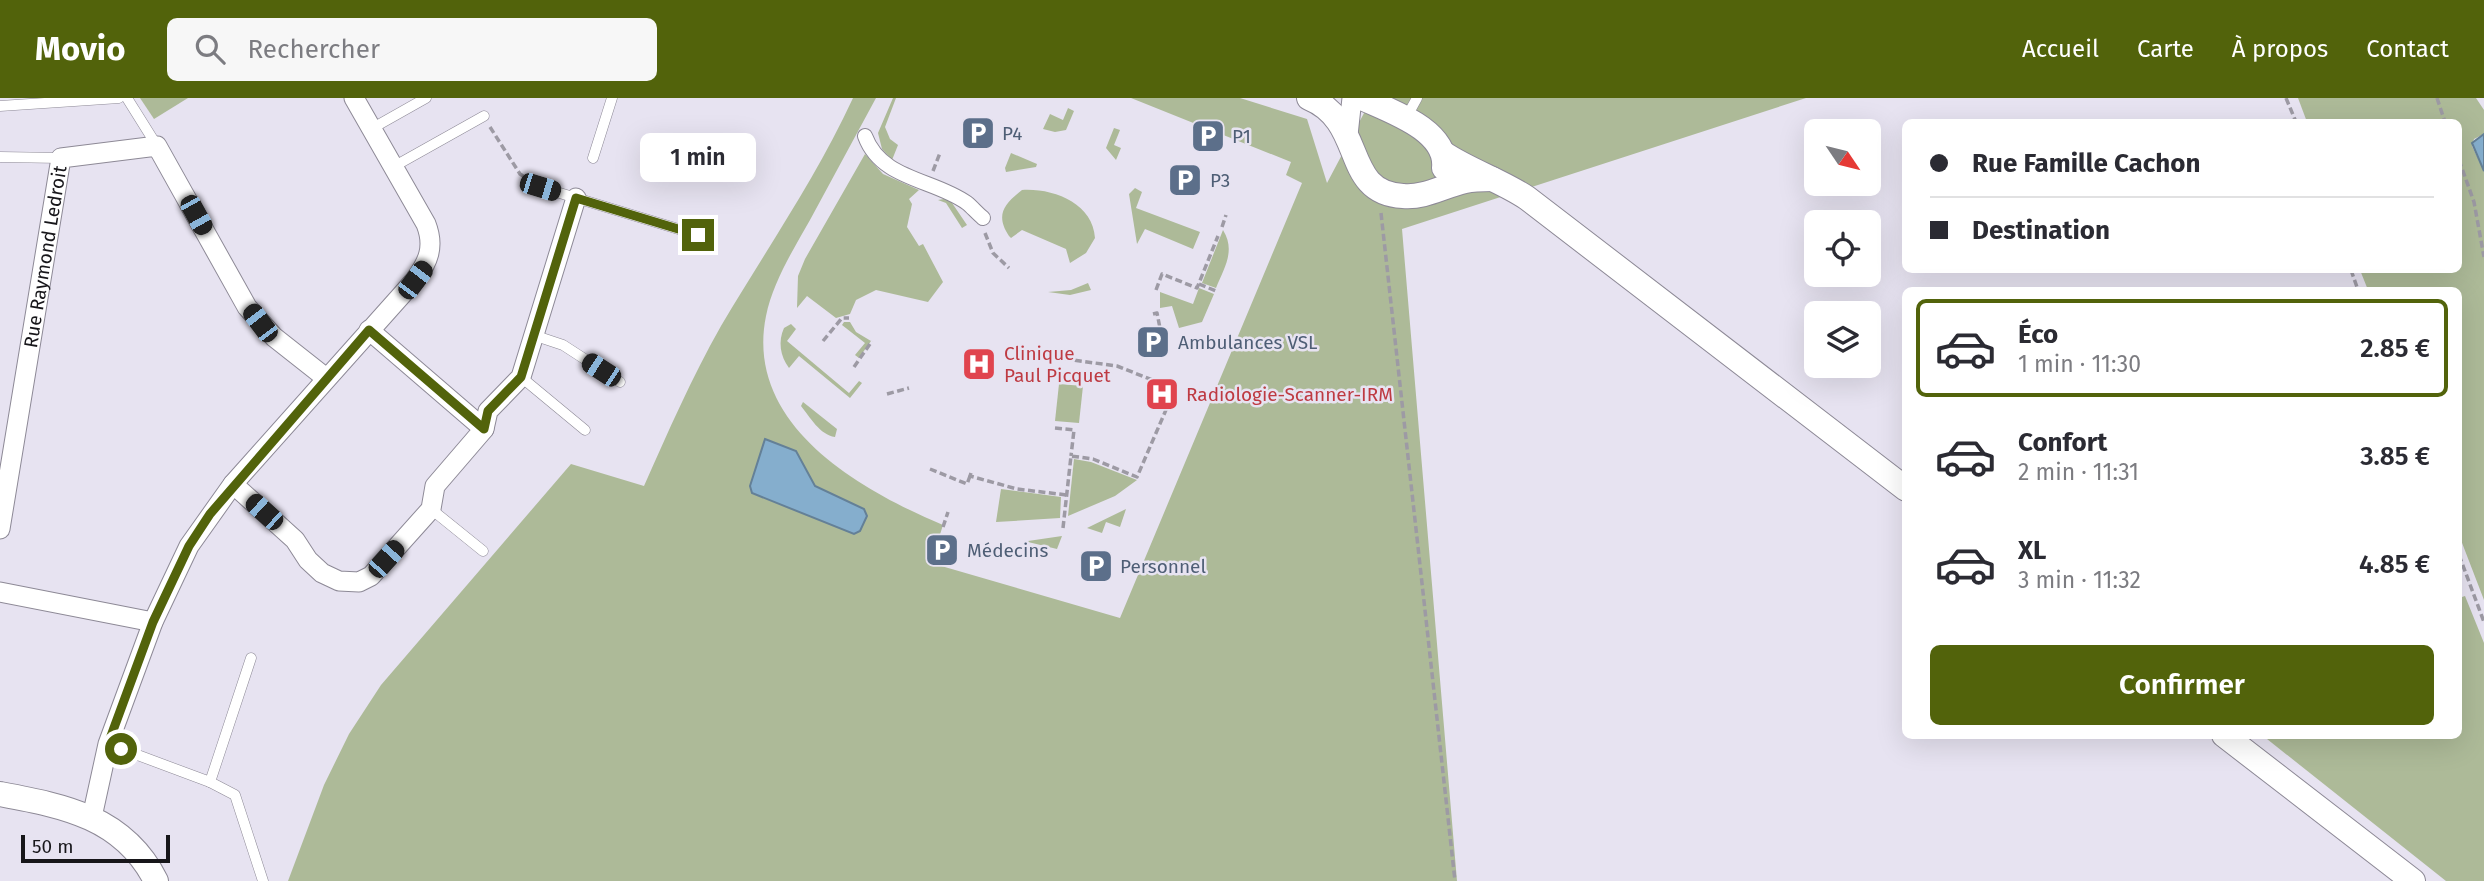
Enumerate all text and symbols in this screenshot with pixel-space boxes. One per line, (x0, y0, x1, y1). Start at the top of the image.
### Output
search box (167, 18, 657, 81)
text: Movio (35, 29, 125, 69)
icon: search (191, 30, 229, 68)
text: Rechercher (247, 34, 380, 65)
text: Accueil (2022, 35, 2099, 63)
text: Carte (2137, 35, 2194, 63)
text: À propos (2232, 35, 2328, 63)
text: Contact (2366, 35, 2449, 63)
parking icon: P4 (959, 114, 997, 152)
parking icon: P1 (1189, 117, 1227, 155)
north arrow (1804, 119, 1881, 196)
map controls (1804, 119, 1881, 378)
place label: P4 (1002, 122, 1022, 145)
place label: P1 (1232, 125, 1251, 148)
callout: 1 min (640, 134, 756, 183)
text: 1 min (670, 143, 726, 171)
text: Rue Famille Cachon (1972, 148, 2201, 179)
parking icon: P3 (1166, 161, 1204, 199)
street label: Rue Raymond Ledroit (18, 164, 71, 350)
place label: P3 (1210, 169, 1230, 192)
car (517, 171, 564, 203)
car (177, 192, 216, 238)
button: locate (1804, 210, 1881, 287)
text: Destination (1972, 215, 2110, 246)
route end (682, 219, 714, 251)
car (394, 257, 437, 303)
car (239, 300, 282, 346)
button: layers (1804, 301, 1881, 378)
icon: car (1934, 317, 1997, 380)
text: Éco (2018, 319, 2058, 350)
parking icon: Ambulances VSL (1134, 323, 1172, 361)
place label: Ambulances VSL (1178, 331, 1318, 354)
text: 2.85 € (2360, 333, 2430, 364)
place label: Clinique Paul Picquet (1004, 342, 1111, 387)
hospital icon: Clinique Paul Picquet (960, 345, 998, 383)
car (578, 350, 625, 390)
text: 1 min · 11:30 (2018, 350, 2141, 378)
hospital icon: Radiologie-Scanner-IRM (1143, 375, 1181, 413)
place label: Radiologie-Scanner-IRM (1186, 383, 1393, 406)
icon: car (1934, 425, 1997, 488)
text: Confort (2018, 427, 2107, 458)
text: 3.85 € (2360, 441, 2430, 472)
text: 2 min · 11:31 (2018, 458, 2139, 486)
car (242, 490, 287, 534)
parking icon: Médecins (923, 531, 961, 569)
icon: car (1934, 533, 1997, 596)
text: XL (2018, 535, 2046, 566)
car (365, 536, 408, 582)
place label: Médecins (967, 539, 1048, 562)
parking icon: Personnel (1077, 547, 1115, 585)
text: 4.85 € (2359, 549, 2430, 580)
place label: Personnel (1120, 555, 1206, 578)
text: 3 min · 11:32 (2018, 566, 2141, 594)
button: Confirmer (1930, 645, 2434, 725)
route start (105, 733, 137, 765)
scale bar (21, 832, 170, 864)
text: 50 m (32, 835, 73, 858)

